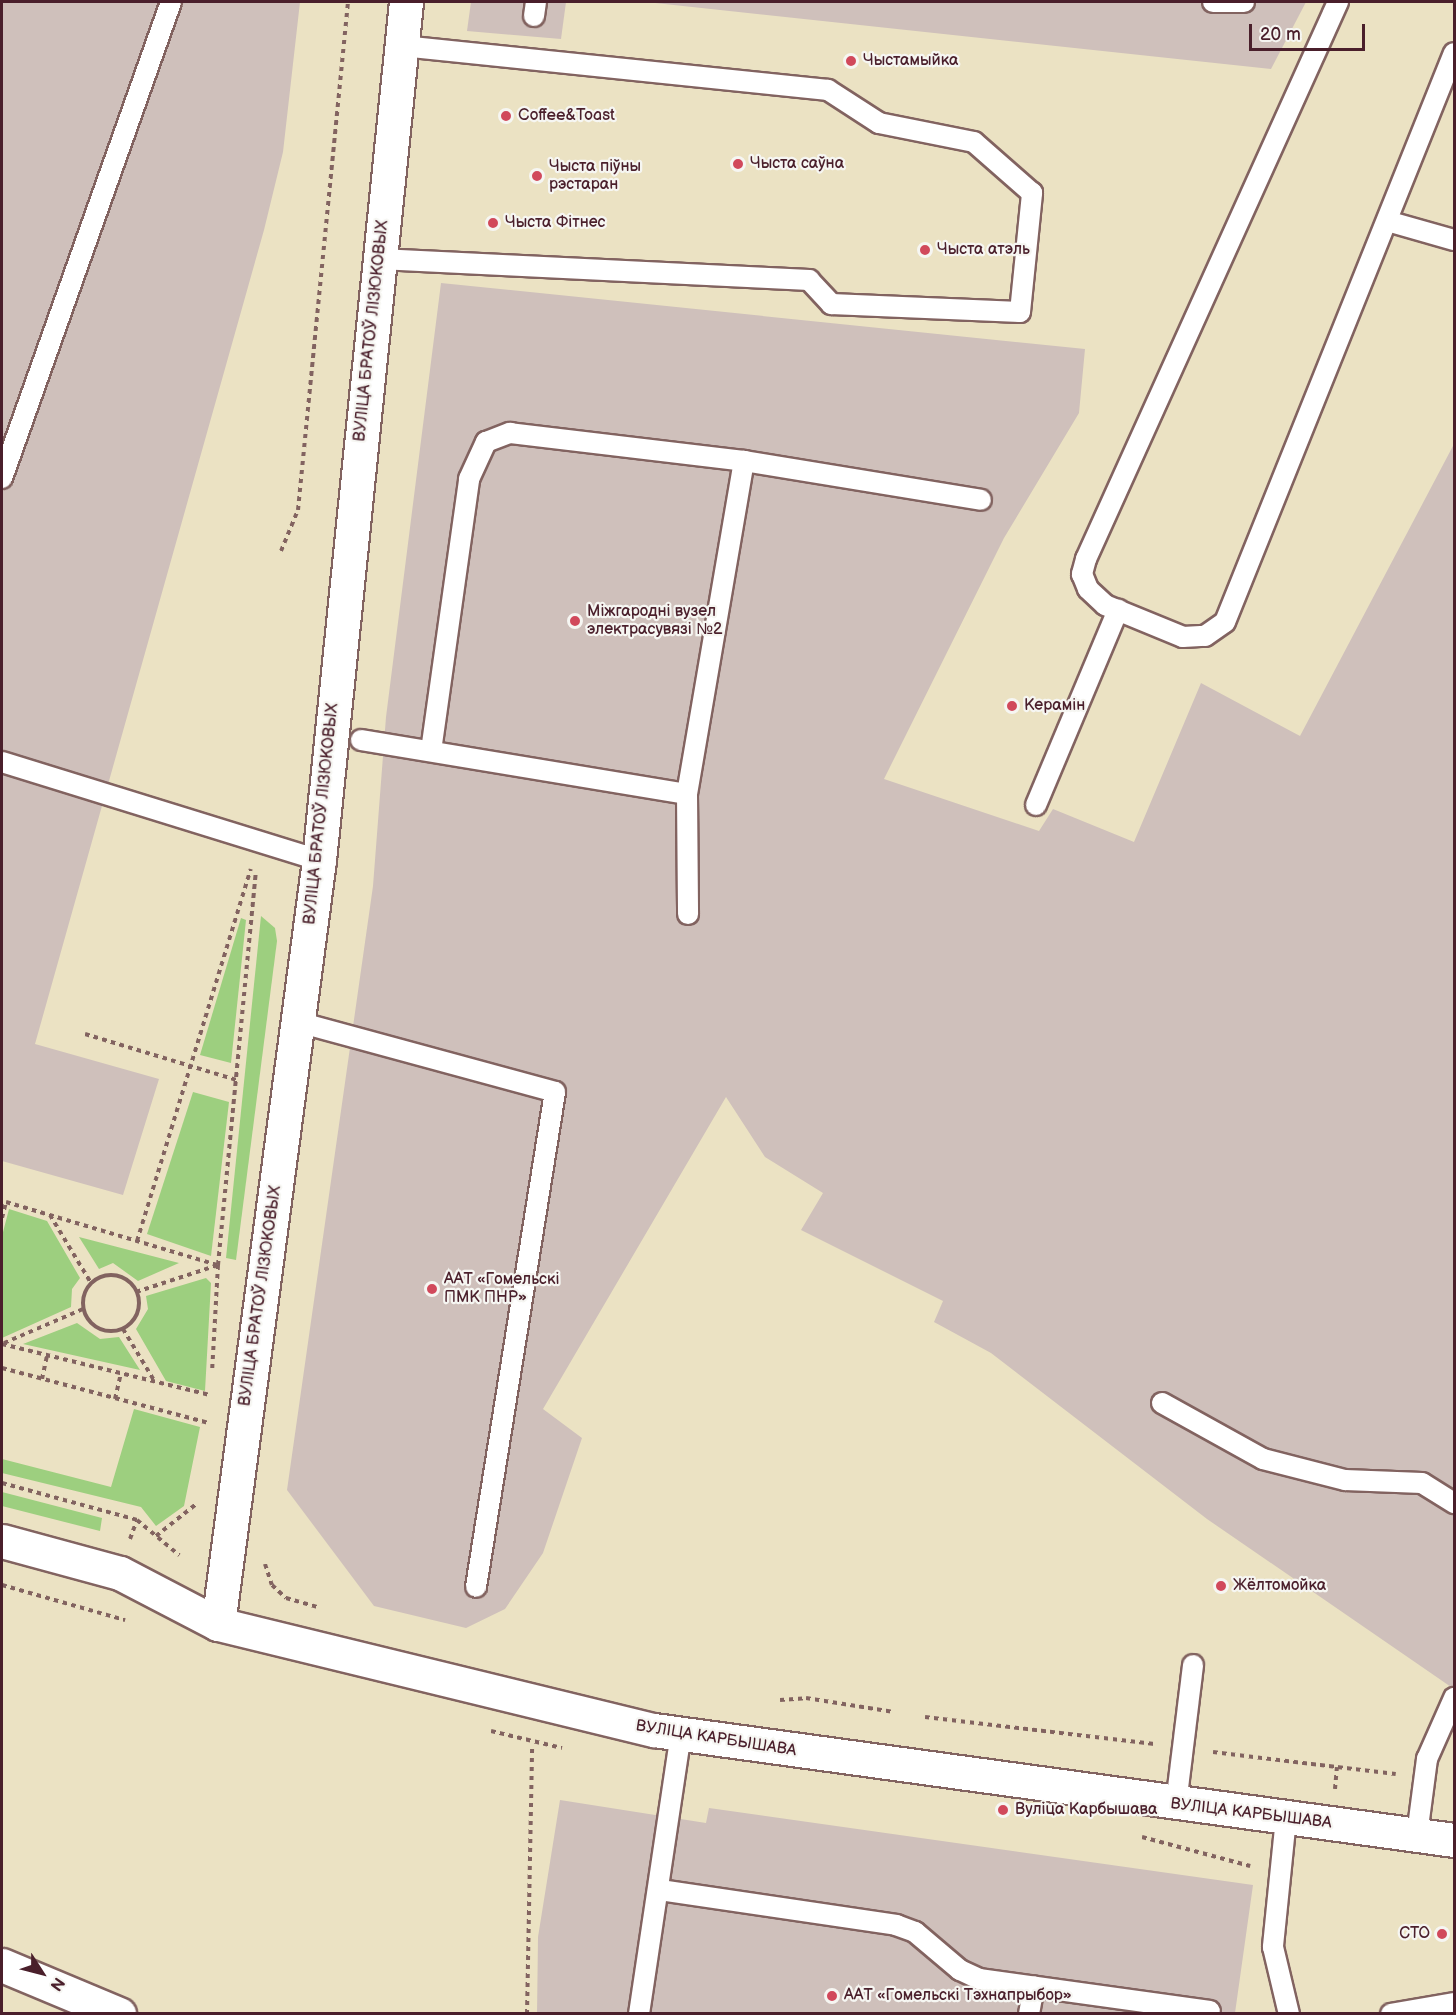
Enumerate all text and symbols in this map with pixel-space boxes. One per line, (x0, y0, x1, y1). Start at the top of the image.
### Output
scale bar (1252, 12, 1368, 50)
text: 20 m (1260, 24, 1301, 45)
place label: Чыстамыйка (863, 51, 958, 71)
marker: Чыстамыйка (844, 54, 858, 68)
place label: Coffee&Toast (518, 106, 615, 126)
marker: Coffee&Toast (499, 109, 513, 123)
place label: Чыста саўна (750, 154, 844, 174)
place label: Чыста піўны рэстаран (549, 157, 641, 195)
marker: Чыста саўна (731, 157, 745, 171)
marker: Чыста піўны рэстаран (530, 169, 544, 183)
place label: Чыста Фітнес (505, 213, 605, 233)
marker: Чыста Фітнес (486, 216, 500, 230)
street label: ВУЛІЦА БРАТОЎ ЛІЗЮКОВЫХ (351, 219, 393, 443)
place label: Чыста атэль (937, 240, 1030, 260)
marker: Чыста атэль (918, 243, 932, 257)
place label: Міжгародні вузел электрасувязі №2 (587, 602, 723, 640)
marker: Міжгародні вузел электрасувязі №2 (568, 614, 582, 628)
place label: Керамін (1024, 696, 1085, 716)
marker: Керамін (1005, 699, 1019, 713)
street label: ВУЛІЦА БРАТОЎ ЛІЗЮКОВЫХ (301, 702, 343, 926)
street label: ВУЛІЦА БРАТОЎ ЛІЗЮКОВЫХ (236, 1185, 286, 1407)
place label: ААТ «Гомельскі ПМК ПНР» (444, 1270, 559, 1308)
marker: ААТ «Гомельскі ПМК ПНР» (425, 1282, 439, 1296)
place label: Жёлтомойка (1233, 1576, 1326, 1596)
marker: Жёлтомойка (1214, 1579, 1228, 1593)
street label: ВУЛІЦА КАРБЫШАВА (634, 1717, 798, 1761)
street label: ВУЛІЦА КАРБЫШАВА (1169, 1795, 1333, 1833)
place label: Вуліца Карбышава (1015, 1800, 1157, 1820)
marker: Вуліца Карбышава (996, 1803, 1010, 1817)
place label: СТО (1399, 1924, 1430, 1944)
marker: СТО (1435, 1927, 1449, 1941)
north arrow (12, 1943, 72, 2003)
text: N (46, 1973, 68, 1994)
place label: ААТ «Гомельскі Тэхнапрыбор» (844, 1986, 1072, 2006)
marker: ААТ «Гомельскі Тэхнапрыбор» (825, 1989, 839, 2003)

